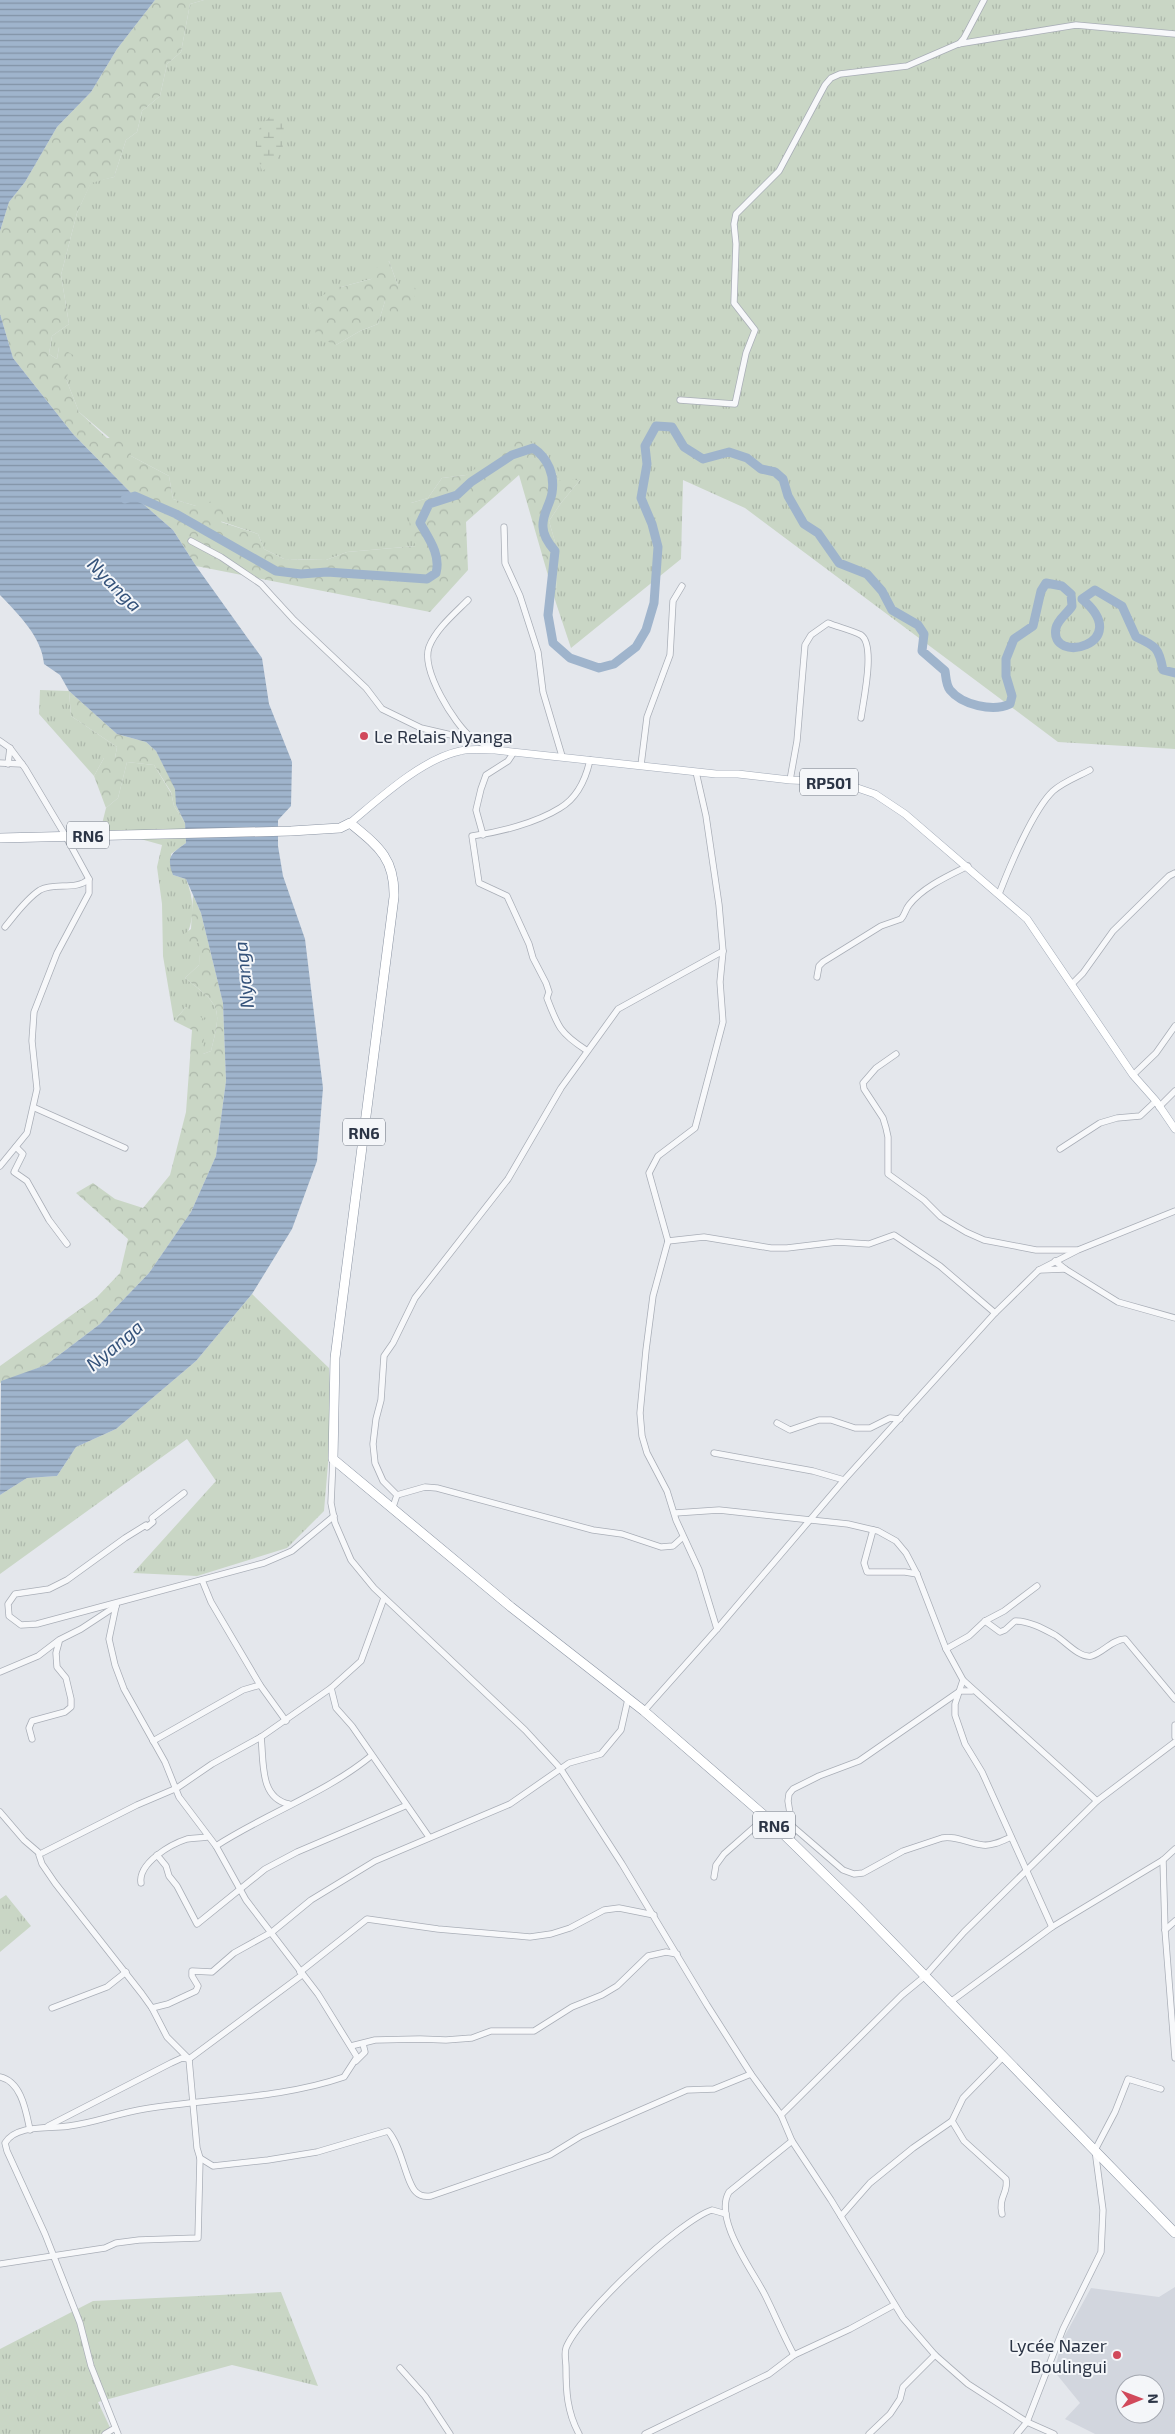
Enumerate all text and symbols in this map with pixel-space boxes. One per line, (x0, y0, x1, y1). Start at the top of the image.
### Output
water label: Nyanga (82, 552, 147, 617)
place label: Le Relais Nyanga (374, 725, 513, 747)
marker: Le Relais Nyanga (358, 730, 370, 742)
road number: RP501 (800, 769, 858, 796)
road number: RN6 (67, 822, 109, 848)
water label: Nyanga (228, 940, 259, 1010)
road number: RN6 (343, 1118, 385, 1146)
water label: Nyanga (81, 1315, 148, 1376)
road number: RN6 (753, 1812, 795, 1838)
place label: Lycée Nazer Boulingui (1009, 2334, 1107, 2377)
marker: Lycée Nazer Boulingui (1111, 2349, 1123, 2361)
north arrow (1115, 2374, 1165, 2424)
text: N (1145, 2394, 1162, 2404)

